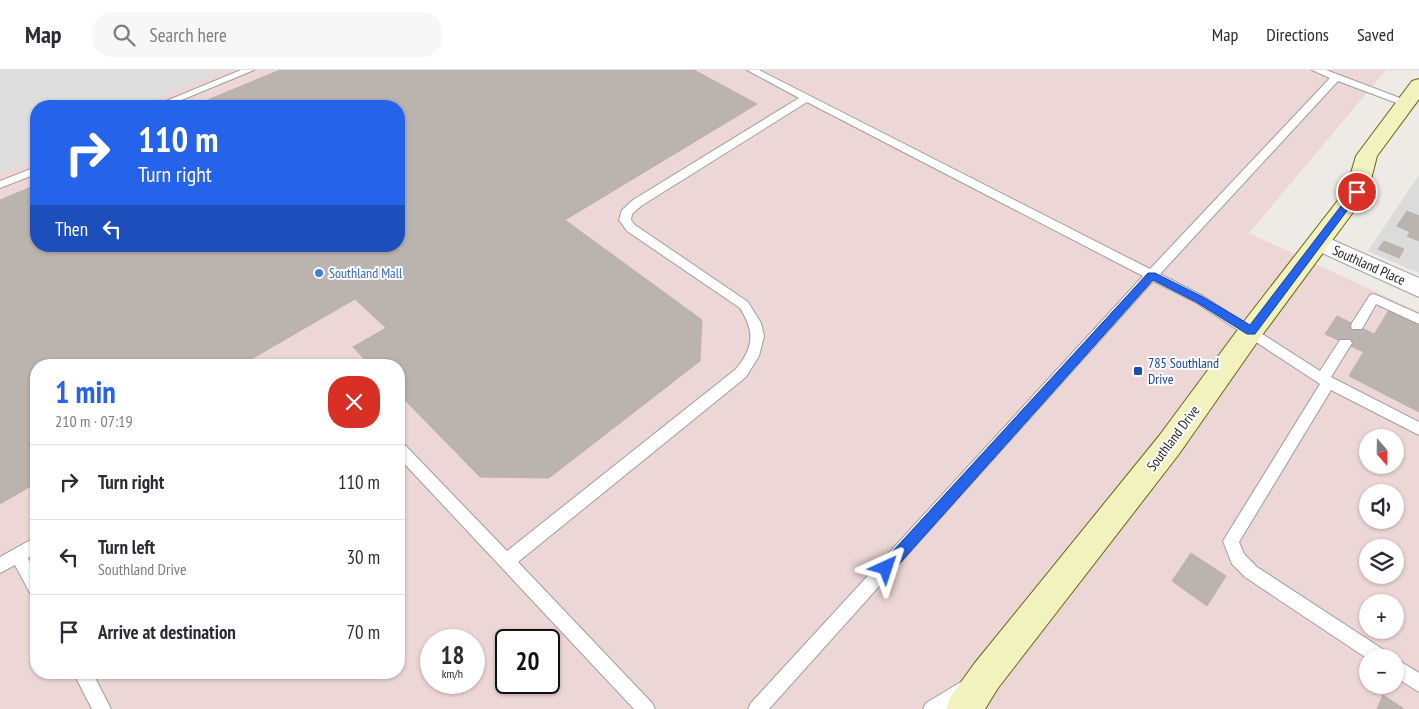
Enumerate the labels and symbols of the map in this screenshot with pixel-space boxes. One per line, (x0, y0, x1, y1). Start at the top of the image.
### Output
pin (1336, 171, 1378, 213)
street label: Southland Place (1330, 241, 1408, 289)
place label: Southland Mall (329, 264, 403, 282)
marker: Southland Mall (313, 267, 325, 279)
place label: 785 Southland Drive (1148, 354, 1219, 388)
marker: 785 Southland Drive (1132, 365, 1144, 377)
street label: Southland Drive (1142, 401, 1204, 474)
north arrow (1359, 429, 1404, 474)
position arrow (859, 541, 911, 593)
speed limit sign: 20 (495, 629, 560, 694)

